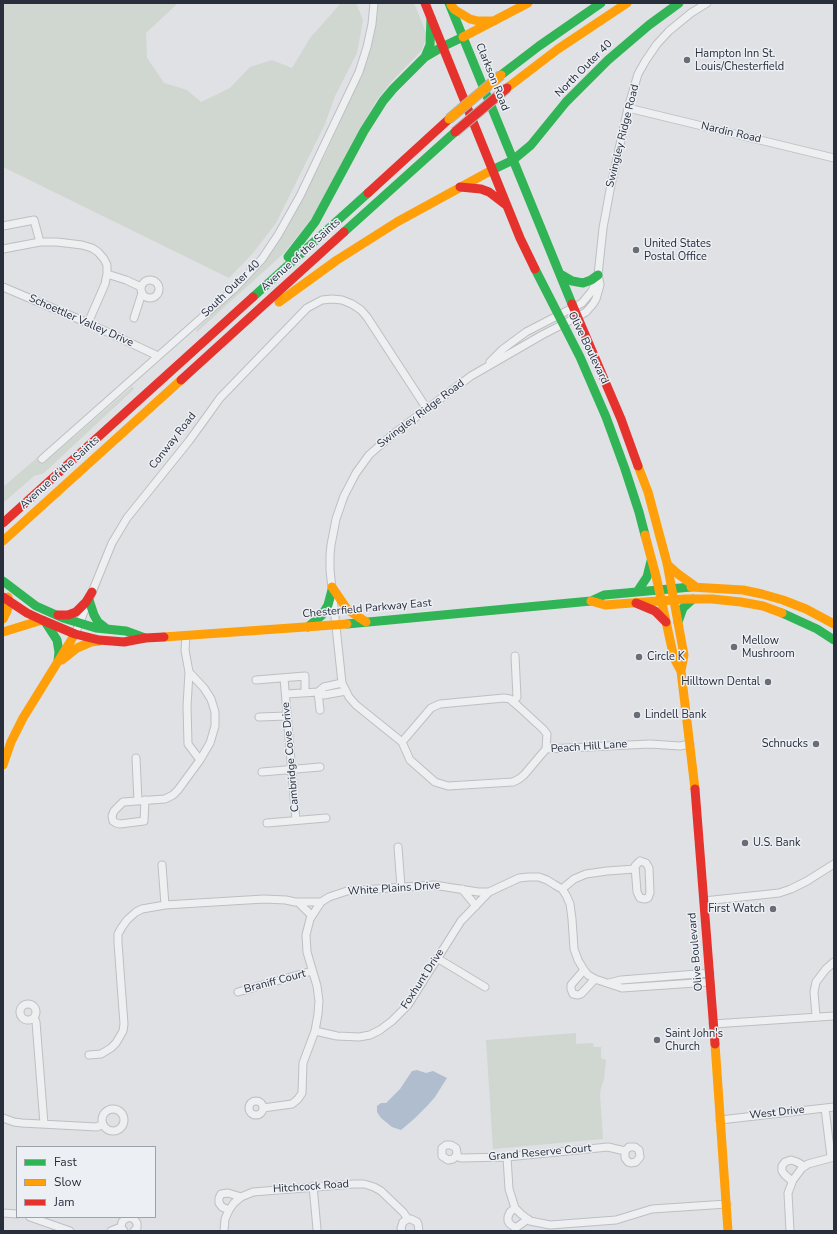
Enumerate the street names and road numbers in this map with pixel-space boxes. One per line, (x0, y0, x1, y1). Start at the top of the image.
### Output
street label: North Outer 40 (553, 38, 615, 100)
street label: Clarkson Road (472, 41, 512, 113)
street label: Swingley Ridge Road (604, 83, 642, 189)
street label: Nardin Road (700, 120, 762, 146)
street label: Avenue of the Saints (259, 216, 343, 294)
street label: South Outer 40 (199, 258, 263, 320)
street label: Schoettler Valley Drive (27, 292, 135, 350)
street label: Olive Boulevard (565, 310, 611, 386)
street label: Swingley Ridge Road (375, 377, 467, 451)
street label: Conway Road (147, 410, 199, 472)
street label: Avenue of the Saints (18, 434, 102, 512)
street label: Chesterfield Parkway East (302, 597, 432, 621)
street label: Cambridge Cove Drive (280, 701, 302, 813)
street label: Peach Hill Lane (550, 738, 628, 756)
street label: White Plains Drive (347, 879, 441, 899)
street label: Olive Boulevard (686, 912, 706, 992)
street label: Foxhunt Drive (399, 946, 447, 1012)
street label: Braniff Court (243, 967, 307, 997)
street label: West Drive (749, 1104, 805, 1122)
street label: Grand Reserve Court (488, 1142, 592, 1164)
street label: Hitchcock Road (273, 1178, 349, 1196)

